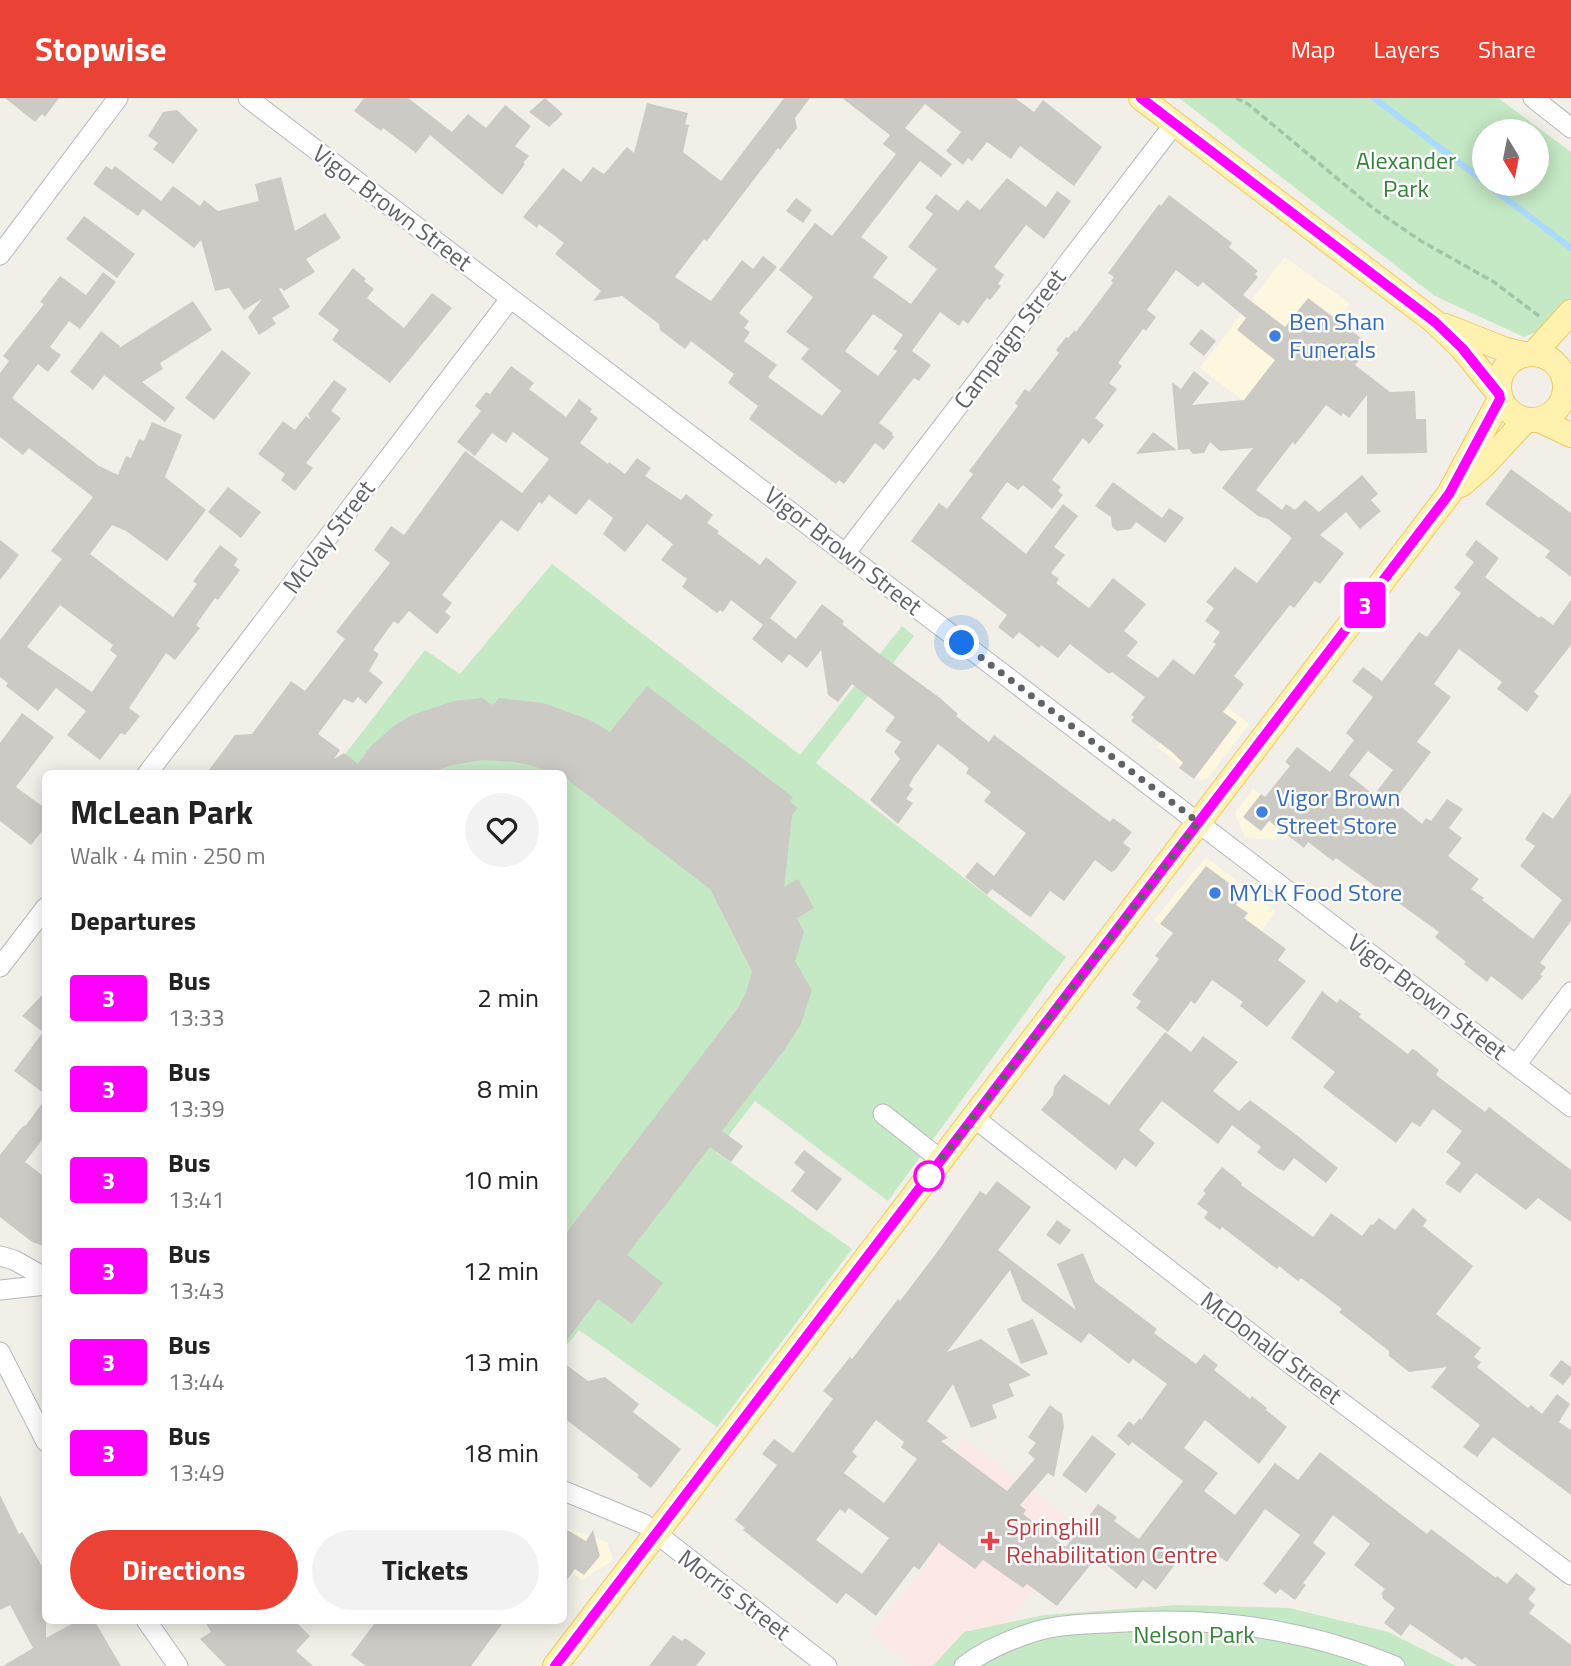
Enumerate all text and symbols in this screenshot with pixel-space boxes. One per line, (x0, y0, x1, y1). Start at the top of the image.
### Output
text: Stopwise (35, 24, 167, 74)
text: Map (1291, 31, 1336, 67)
text: Layers (1374, 31, 1440, 67)
text: Share (1478, 31, 1536, 67)
north arrow (1472, 119, 1549, 196)
map controls (1472, 119, 1549, 196)
street label: Vigor Brown Street (305, 135, 480, 280)
park label: Alexander Park (1356, 142, 1456, 206)
street label: Campaign Street (944, 260, 1074, 416)
place label: Ben Shan Funerals (1289, 303, 1385, 367)
marker: Ben Shan Funerals (1267, 328, 1283, 344)
street label: McVay Street (273, 472, 383, 601)
street label: Vigor Brown Street (757, 477, 931, 624)
line badge: 3 (1342, 582, 1388, 628)
text: 3 (1358, 587, 1372, 623)
your location (944, 625, 979, 660)
place label: Vigor Brown Street Store (1276, 779, 1400, 843)
text: McLean Park (70, 787, 253, 837)
button: heart (465, 793, 539, 867)
marker: Vigor Brown Street Store (1254, 804, 1270, 820)
text: Walk · 4 min · 250 m (70, 838, 266, 873)
place label: MYLK Food Store (1229, 874, 1402, 910)
marker: MYLK Food Store (1207, 885, 1223, 901)
text: Departures (70, 901, 196, 940)
street label: Vigor Brown Street (1340, 924, 1515, 1069)
text: Bus (168, 961, 210, 1000)
text: 2 min (477, 978, 539, 1017)
text: 3 (102, 980, 115, 1016)
text: 13:33 (168, 1000, 225, 1035)
text: Bus (168, 1052, 210, 1091)
text: 8 min (477, 1069, 539, 1108)
text: 3 (102, 1071, 115, 1107)
text: 13:39 (168, 1091, 225, 1126)
text: Bus (168, 1143, 210, 1182)
text: 10 min (463, 1160, 539, 1199)
unlabelled marker (914, 1161, 944, 1191)
text: 3 (102, 1162, 115, 1198)
text: 13:41 (168, 1182, 225, 1217)
text: Bus (168, 1234, 210, 1273)
text: 12 min (463, 1251, 539, 1290)
text: 3 (102, 1253, 115, 1289)
text: 13:43 (168, 1273, 225, 1308)
street label: McDonald Street (1193, 1282, 1350, 1413)
text: Bus (168, 1325, 210, 1364)
text: 13 min (463, 1342, 539, 1381)
text: 3 (102, 1344, 115, 1380)
text: 13:44 (168, 1364, 225, 1399)
text: Bus (168, 1416, 210, 1455)
text: 18 min (463, 1433, 539, 1472)
text: 3 (102, 1435, 115, 1471)
text: 13:49 (168, 1455, 225, 1490)
place label: Springhill Rehabilitation Centre (1006, 1508, 1218, 1572)
button: Directions (70, 1530, 298, 1610)
button: Tickets (312, 1530, 539, 1610)
marker: Springhill Rehabilitation Centre (980, 1531, 1000, 1551)
street label: Morris Street (671, 1540, 799, 1649)
park label: Nelson Park (1133, 1616, 1255, 1652)

